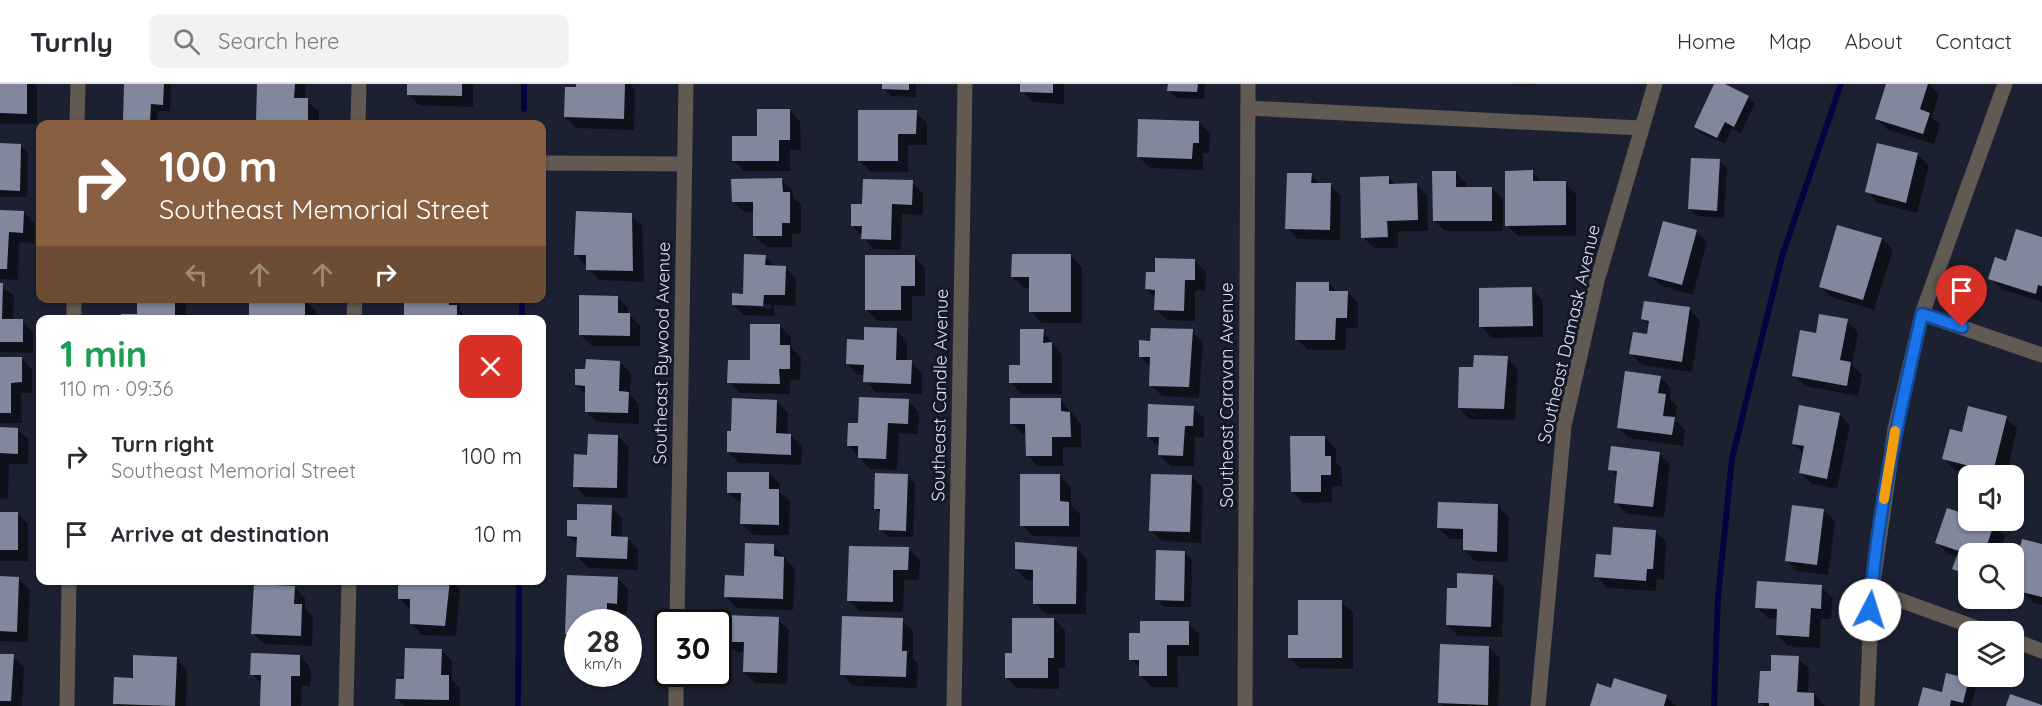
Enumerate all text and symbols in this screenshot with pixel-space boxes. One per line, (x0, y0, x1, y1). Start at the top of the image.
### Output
search box (149, 14, 569, 68)
text: Turnly (30, 24, 113, 59)
icon: search (170, 25, 203, 58)
text: Search here (218, 27, 339, 55)
text: Home (1677, 28, 1736, 54)
text: Map (1769, 28, 1812, 54)
text: About (1845, 28, 1903, 54)
text: Contact (1936, 28, 2012, 54)
text: 100 m (159, 140, 277, 193)
icon: right (60, 144, 138, 222)
text: Southeast Memorial Street (159, 192, 490, 226)
street label: Southeast Damask Avenue (1532, 222, 1605, 446)
street label: Southeast Bywood Avenue (648, 241, 675, 465)
icon: left (180, 258, 213, 291)
icon: ahead (243, 258, 276, 291)
icon: ahead (306, 258, 339, 291)
icon: right (369, 258, 402, 291)
pin (1936, 265, 1987, 327)
icon: arrive (1945, 274, 1978, 307)
street label: Southeast Caravan Avenue (1215, 282, 1238, 508)
street label: Southeast Candle Avenue (926, 288, 953, 502)
text: 1 min (60, 331, 147, 376)
button: close (459, 335, 522, 398)
text: 110 m · 09:36 (60, 376, 173, 401)
text: Turn right (111, 430, 215, 458)
icon: right (60, 440, 93, 473)
text: 100 m (462, 442, 522, 470)
text: Southeast Memorial Street (111, 458, 356, 483)
map controls (1958, 465, 2024, 687)
button: sound (1958, 465, 2024, 531)
icon: arrive (60, 518, 93, 551)
text: Arrive at destination (111, 520, 329, 548)
text: 10 m (475, 520, 522, 548)
button: search (1958, 543, 2024, 609)
position arrow (1838, 578, 1902, 642)
speed limit sign: 30 (654, 609, 732, 687)
button: layers (1958, 621, 2024, 687)
text: 28 (586, 622, 620, 660)
text: km/h (584, 654, 622, 673)

